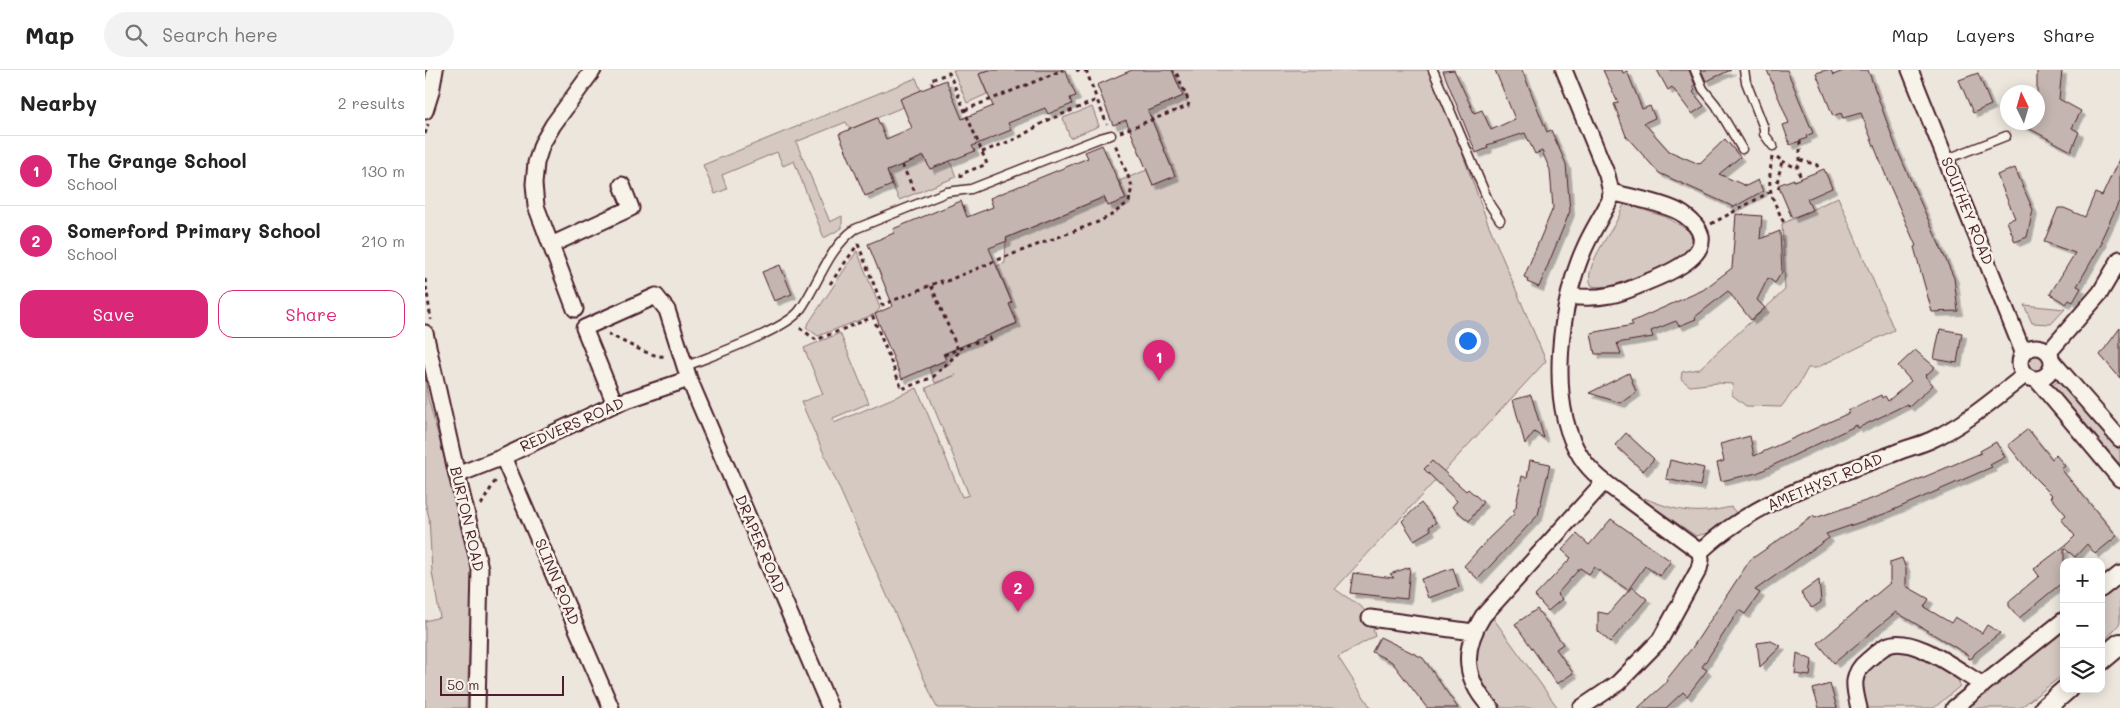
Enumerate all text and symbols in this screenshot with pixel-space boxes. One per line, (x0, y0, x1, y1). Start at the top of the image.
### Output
search box (104, 12, 454, 57)
text: Map (25, 19, 74, 50)
icon: search (122, 21, 150, 49)
text: Search here (162, 22, 278, 47)
text: Map (1892, 23, 1928, 47)
text: Layers (1956, 23, 2015, 47)
text: Share (2043, 23, 2095, 47)
north arrow (2000, 85, 2045, 130)
text: Nearby (20, 89, 97, 116)
text: 2 results (338, 92, 405, 113)
text: The Grange School (67, 148, 247, 173)
street label: SOUTHEY ROAD (1937, 154, 1999, 268)
text: 1 (32, 160, 40, 181)
text: 130 m (361, 160, 405, 181)
text: School (67, 173, 117, 194)
text: Somerford Primary School (67, 218, 321, 243)
text: 2 (32, 230, 40, 251)
text: 210 m (361, 230, 405, 251)
text: School (67, 243, 117, 264)
button: Save (20, 290, 208, 338)
button: Share (218, 290, 405, 338)
your location (1455, 328, 1481, 354)
pin: 1 (1143, 340, 1175, 381)
street label: REDVERS ROAD (516, 392, 627, 456)
street label: AMETHYST ROAD (1764, 448, 1885, 514)
street label: BURTON ROAD (446, 464, 490, 573)
street label: DRAPER ROAD (731, 492, 791, 596)
street label: SLINN ROAD (531, 535, 585, 628)
map controls (2060, 558, 2105, 693)
button: + (2060, 558, 2105, 603)
pin: 2 (1002, 571, 1034, 612)
button: − (2060, 603, 2105, 648)
button: layers (2060, 648, 2105, 693)
scale bar (440, 673, 564, 696)
text: 50 m (447, 675, 479, 694)

